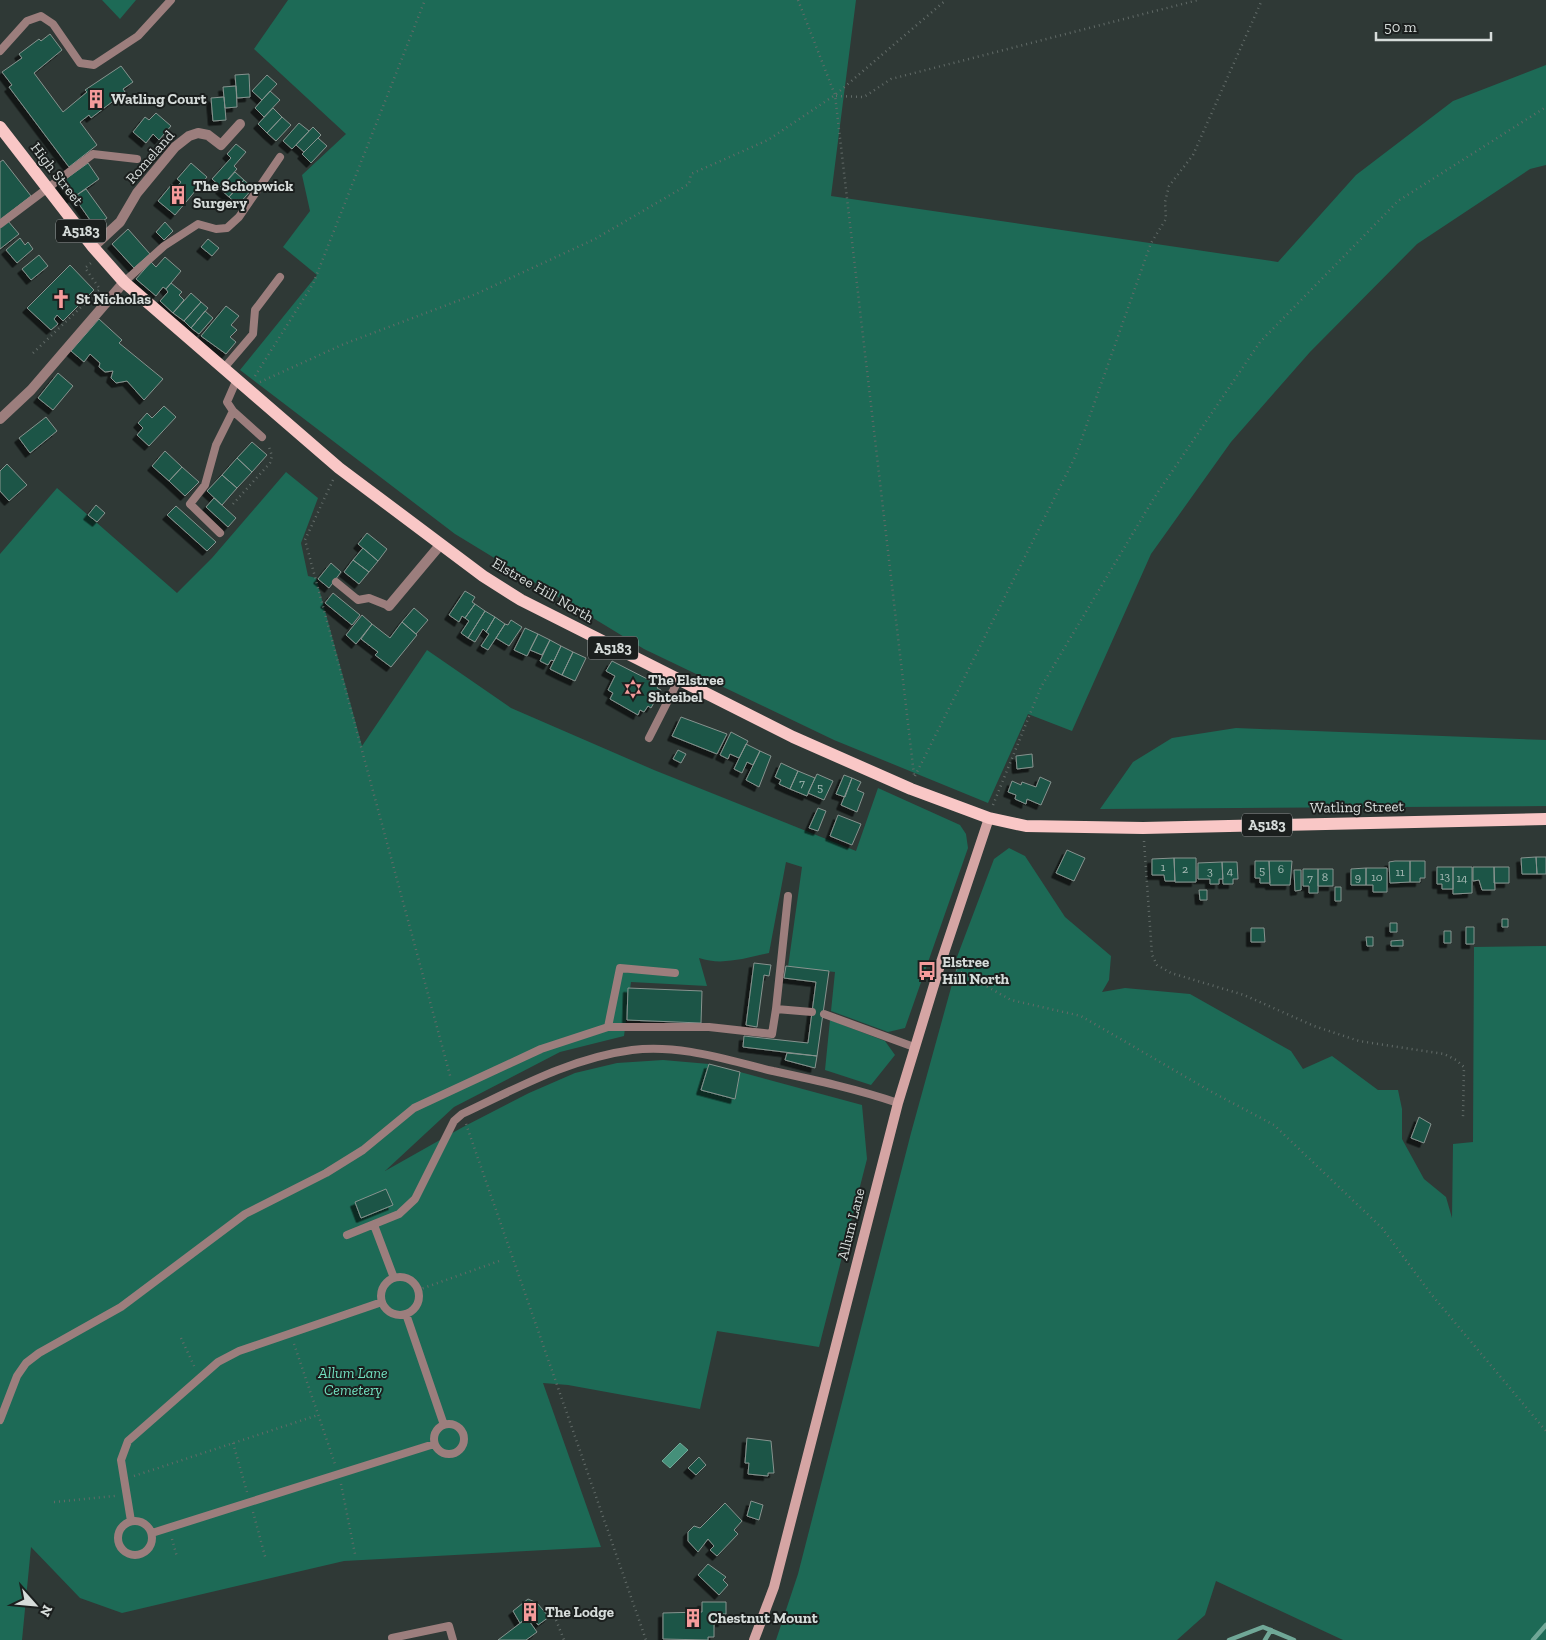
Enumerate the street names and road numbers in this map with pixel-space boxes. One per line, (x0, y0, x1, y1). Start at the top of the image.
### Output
street label: Romeland (122, 126, 179, 187)
street label: High Street (27, 139, 87, 209)
road number: A5183 (56, 220, 106, 242)
street label: Elstree Hill North (489, 554, 598, 627)
road number: A5183 (588, 636, 638, 660)
street label: Watling Street (1310, 797, 1405, 817)
road number: A5183 (1242, 814, 1292, 836)
street label: Allum Lane (833, 1186, 869, 1262)

